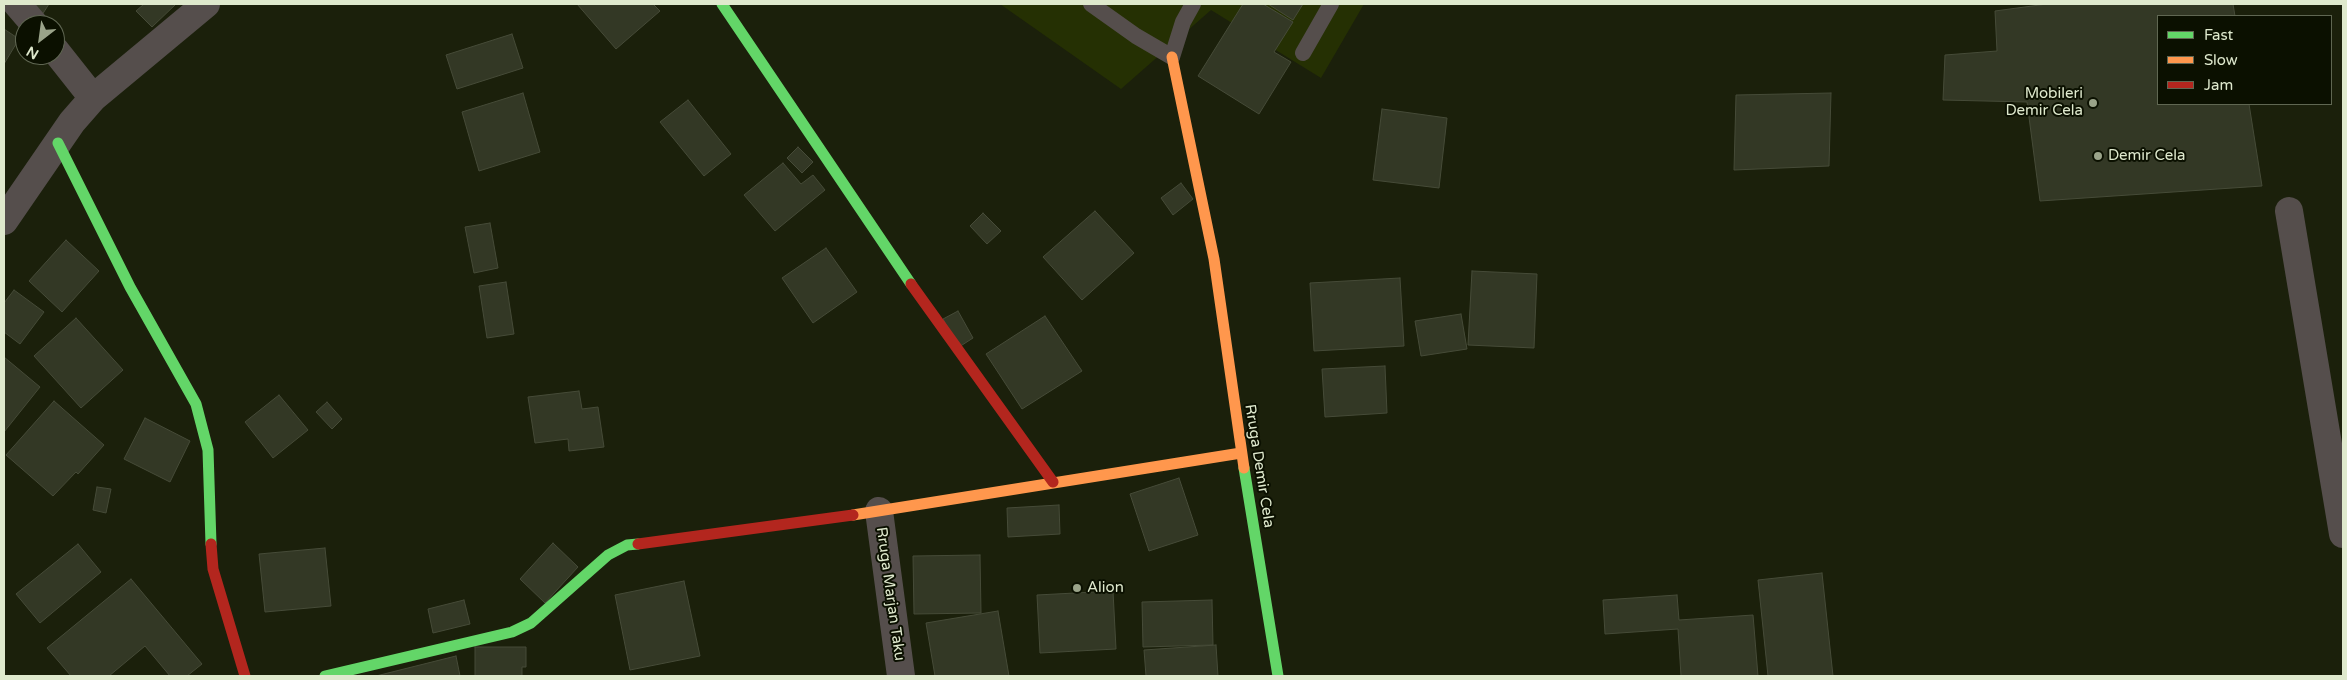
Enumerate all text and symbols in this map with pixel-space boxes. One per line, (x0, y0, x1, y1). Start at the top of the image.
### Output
north arrow (15, 15, 65, 65)
legend (2157, 15, 2332, 105)
text: Fast (2204, 26, 2233, 44)
text: N (24, 42, 42, 63)
text: Slow (2204, 51, 2238, 69)
text: Jam (2204, 76, 2233, 94)
place label: Mobileri Demir Cela (2006, 85, 2083, 120)
marker: Mobileri Demir Cela (2087, 97, 2099, 109)
place label: Demir Cela (2108, 147, 2185, 165)
marker: Demir Cela (2092, 150, 2104, 162)
street label: Rruga Demir Cela (1240, 403, 1278, 529)
street label: Rruga Marjan Taku (872, 526, 908, 662)
place label: Alion (1087, 579, 1124, 597)
marker: Alion (1071, 582, 1083, 594)

